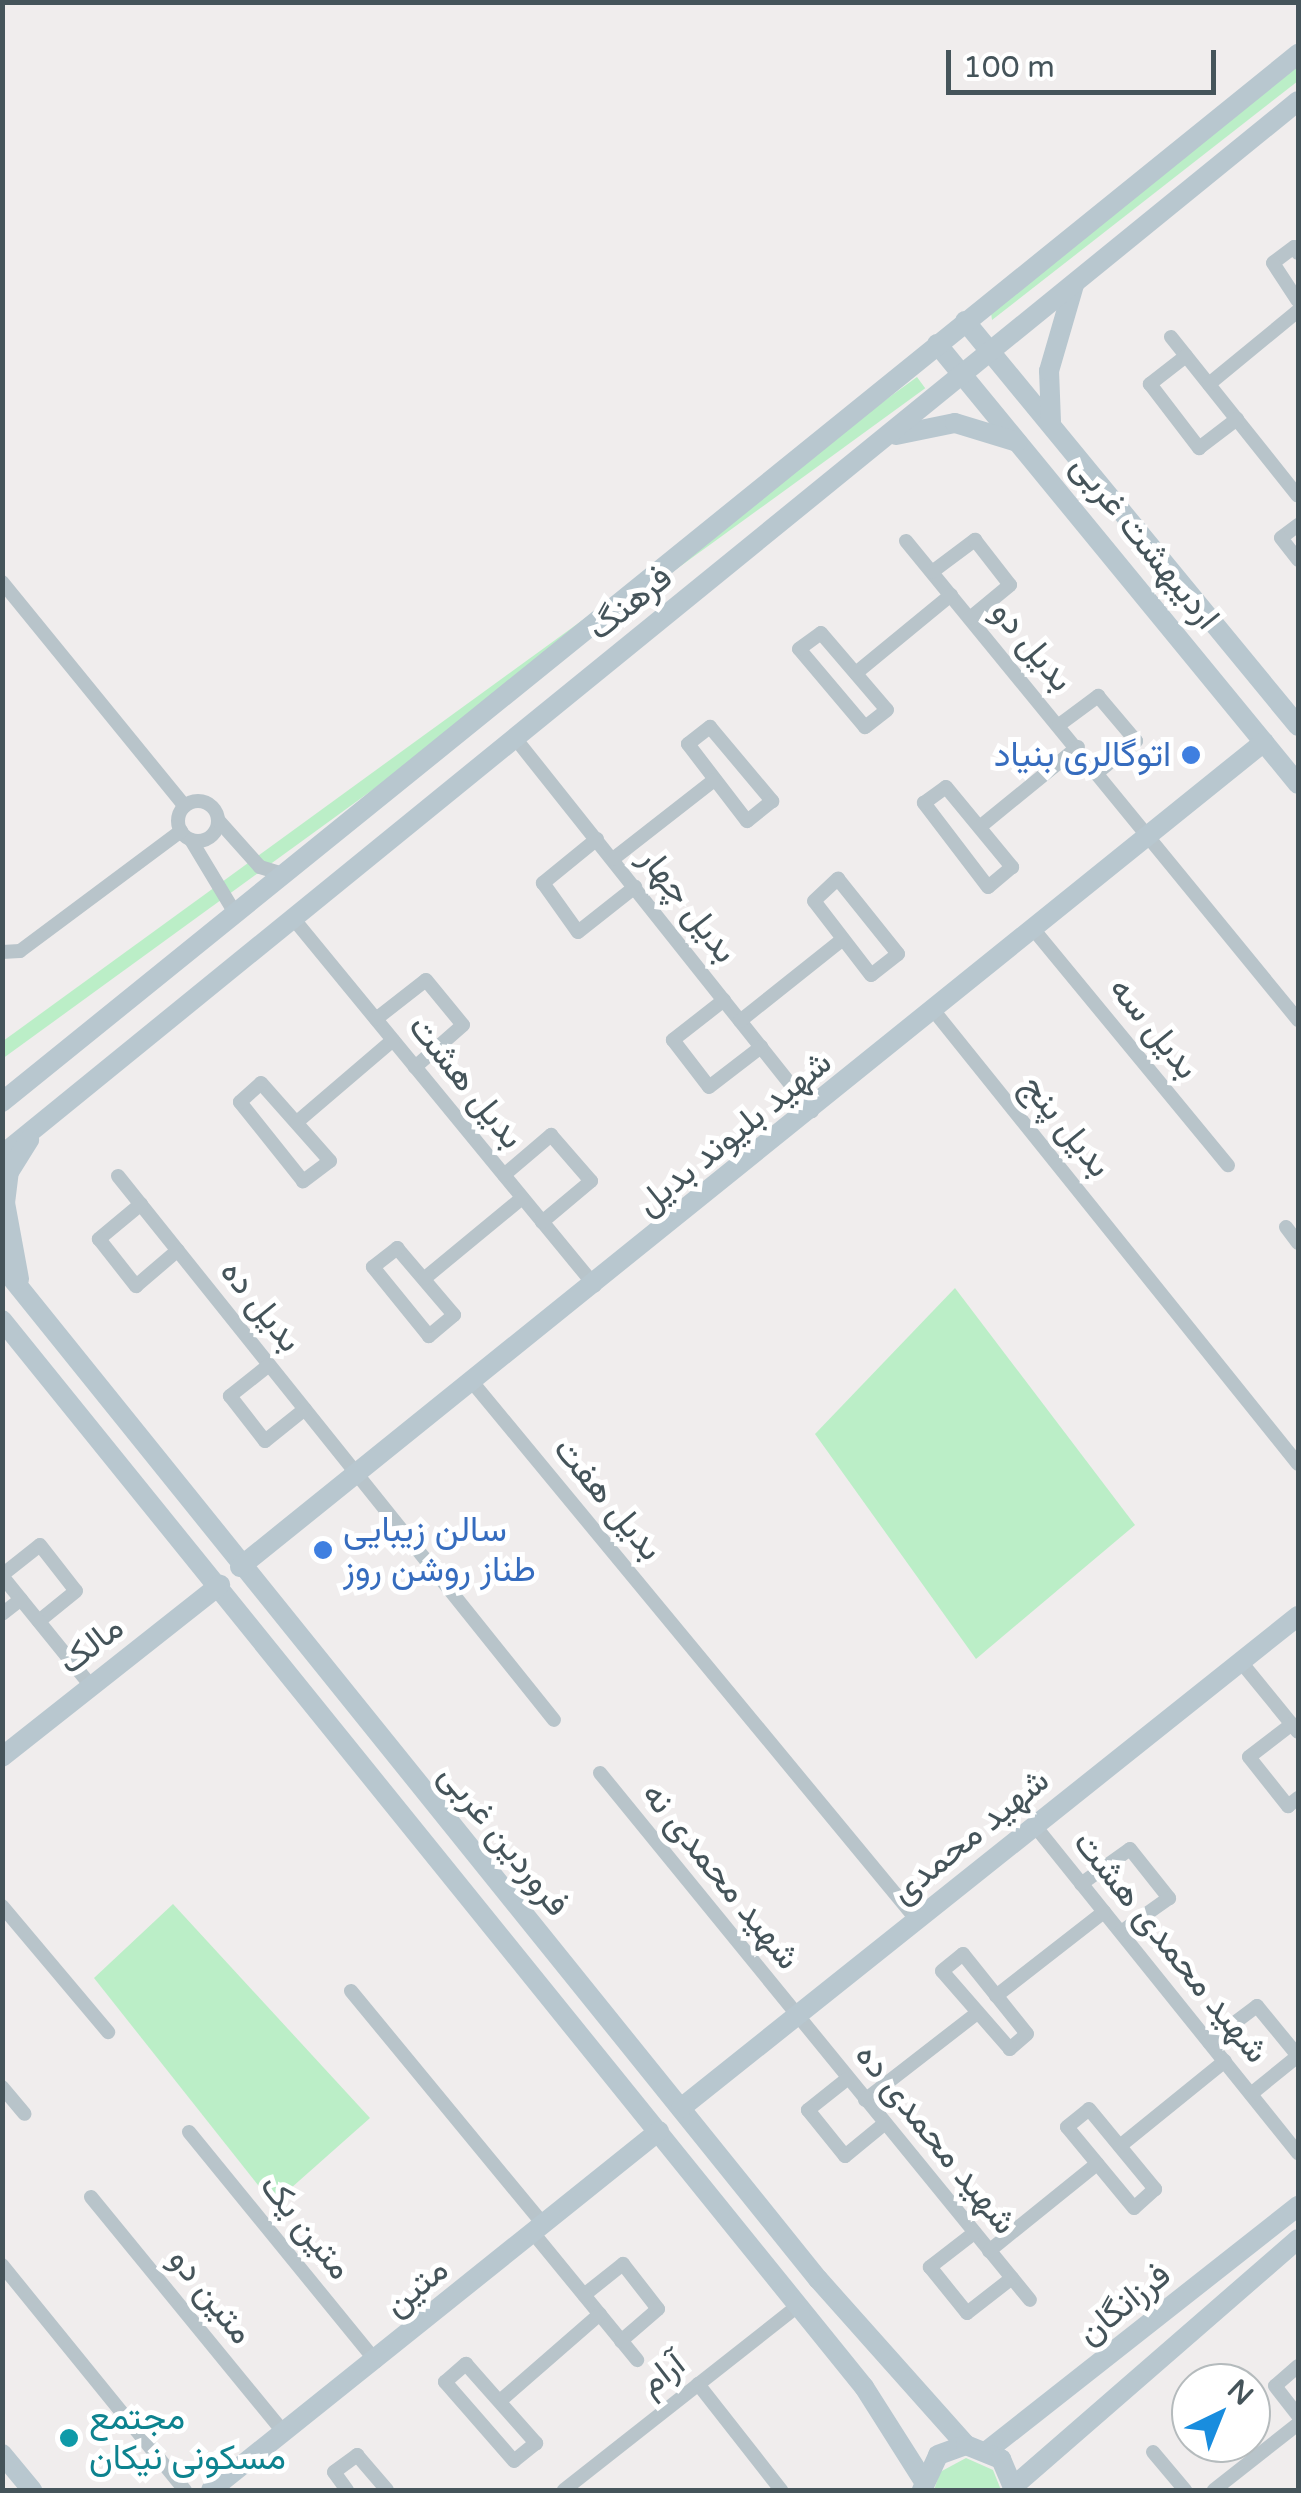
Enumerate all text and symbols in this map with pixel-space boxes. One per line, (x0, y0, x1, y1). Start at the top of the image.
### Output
scale bar (951, 30, 1221, 92)
text: 100 m (963, 49, 1055, 86)
street label: اردیبهشت غربی (1062, 446, 1228, 638)
street label: فرهنگ (580, 557, 680, 649)
street label: بدیل دو (982, 592, 1082, 700)
place label: اتوگالری بنیاد (994, 734, 1171, 776)
marker: اتوگالری بنیاد (1180, 744, 1202, 766)
street label: بدیل چهار (630, 839, 746, 971)
street label: بدیل سه (1100, 968, 1208, 1088)
street label: بدیل هشت (399, 1007, 533, 1157)
street label: شهید بلیوند بدیل (628, 1041, 840, 1225)
street label: بدیل پنج (1012, 1066, 1120, 1186)
street label: بدیل ده (211, 1251, 311, 1361)
street label: بدیل هفت (544, 1429, 672, 1569)
place label: سالن زیبایی طناز روشن روز (343, 1509, 536, 1591)
marker: سالن زیبایی طناز روشن روز (312, 1539, 334, 1561)
street label: مالک (50, 1607, 132, 1683)
street label: فروردین غربی (430, 1755, 578, 1925)
street label: شهید محمدی (882, 1759, 1058, 1913)
street label: شهید محمدی نه (633, 1774, 809, 1978)
street label: شهید محمدی هشت (1064, 1822, 1278, 2072)
street label: شهید محمدی ده (846, 2035, 1026, 2243)
street label: متین یک (251, 2166, 361, 2288)
street label: متین دو (160, 2239, 262, 2353)
street label: متین (375, 2249, 457, 2325)
street label: فرزانگان (1069, 2254, 1179, 2354)
street label: آرام (631, 2343, 693, 2405)
north arrow (1171, 2363, 1271, 2463)
text: N (1220, 2372, 1260, 2413)
place label: مجتمع مسکونی نیکان (89, 2397, 286, 2479)
marker: مجتمع مسکونی نیکان (58, 2427, 80, 2449)

